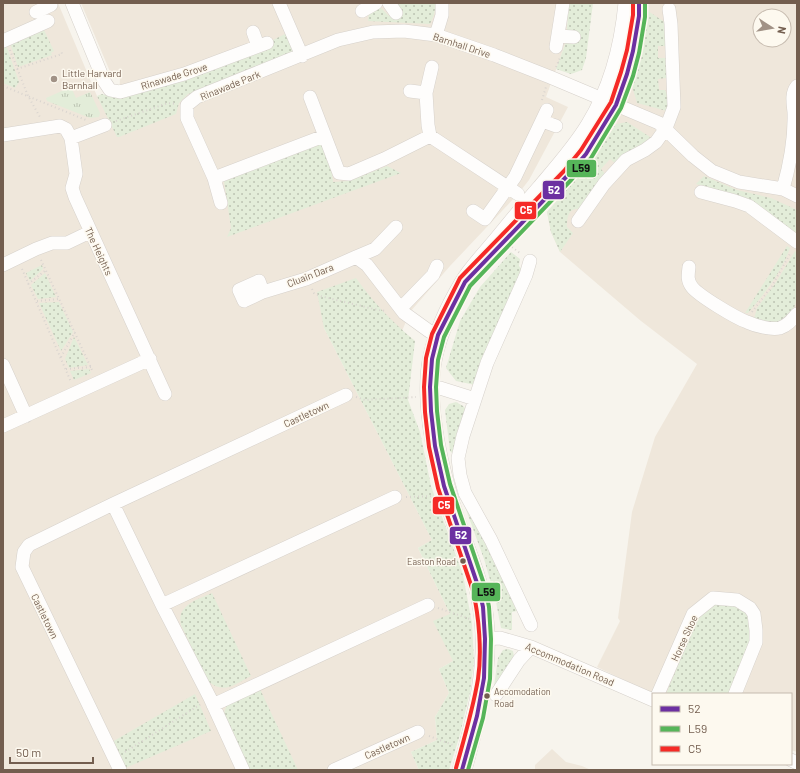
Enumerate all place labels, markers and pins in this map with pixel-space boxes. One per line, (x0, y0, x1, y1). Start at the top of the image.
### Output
place label: Little Harvard Barnhall (62, 67, 122, 91)
marker: Little Harvard Barnhall (49, 74, 59, 84)
place label: Easton Road (407, 556, 456, 567)
marker: Easton Road (458, 556, 468, 566)
place label: Accomodation Road (494, 686, 551, 709)
marker: Accomodation Road (482, 691, 492, 701)

